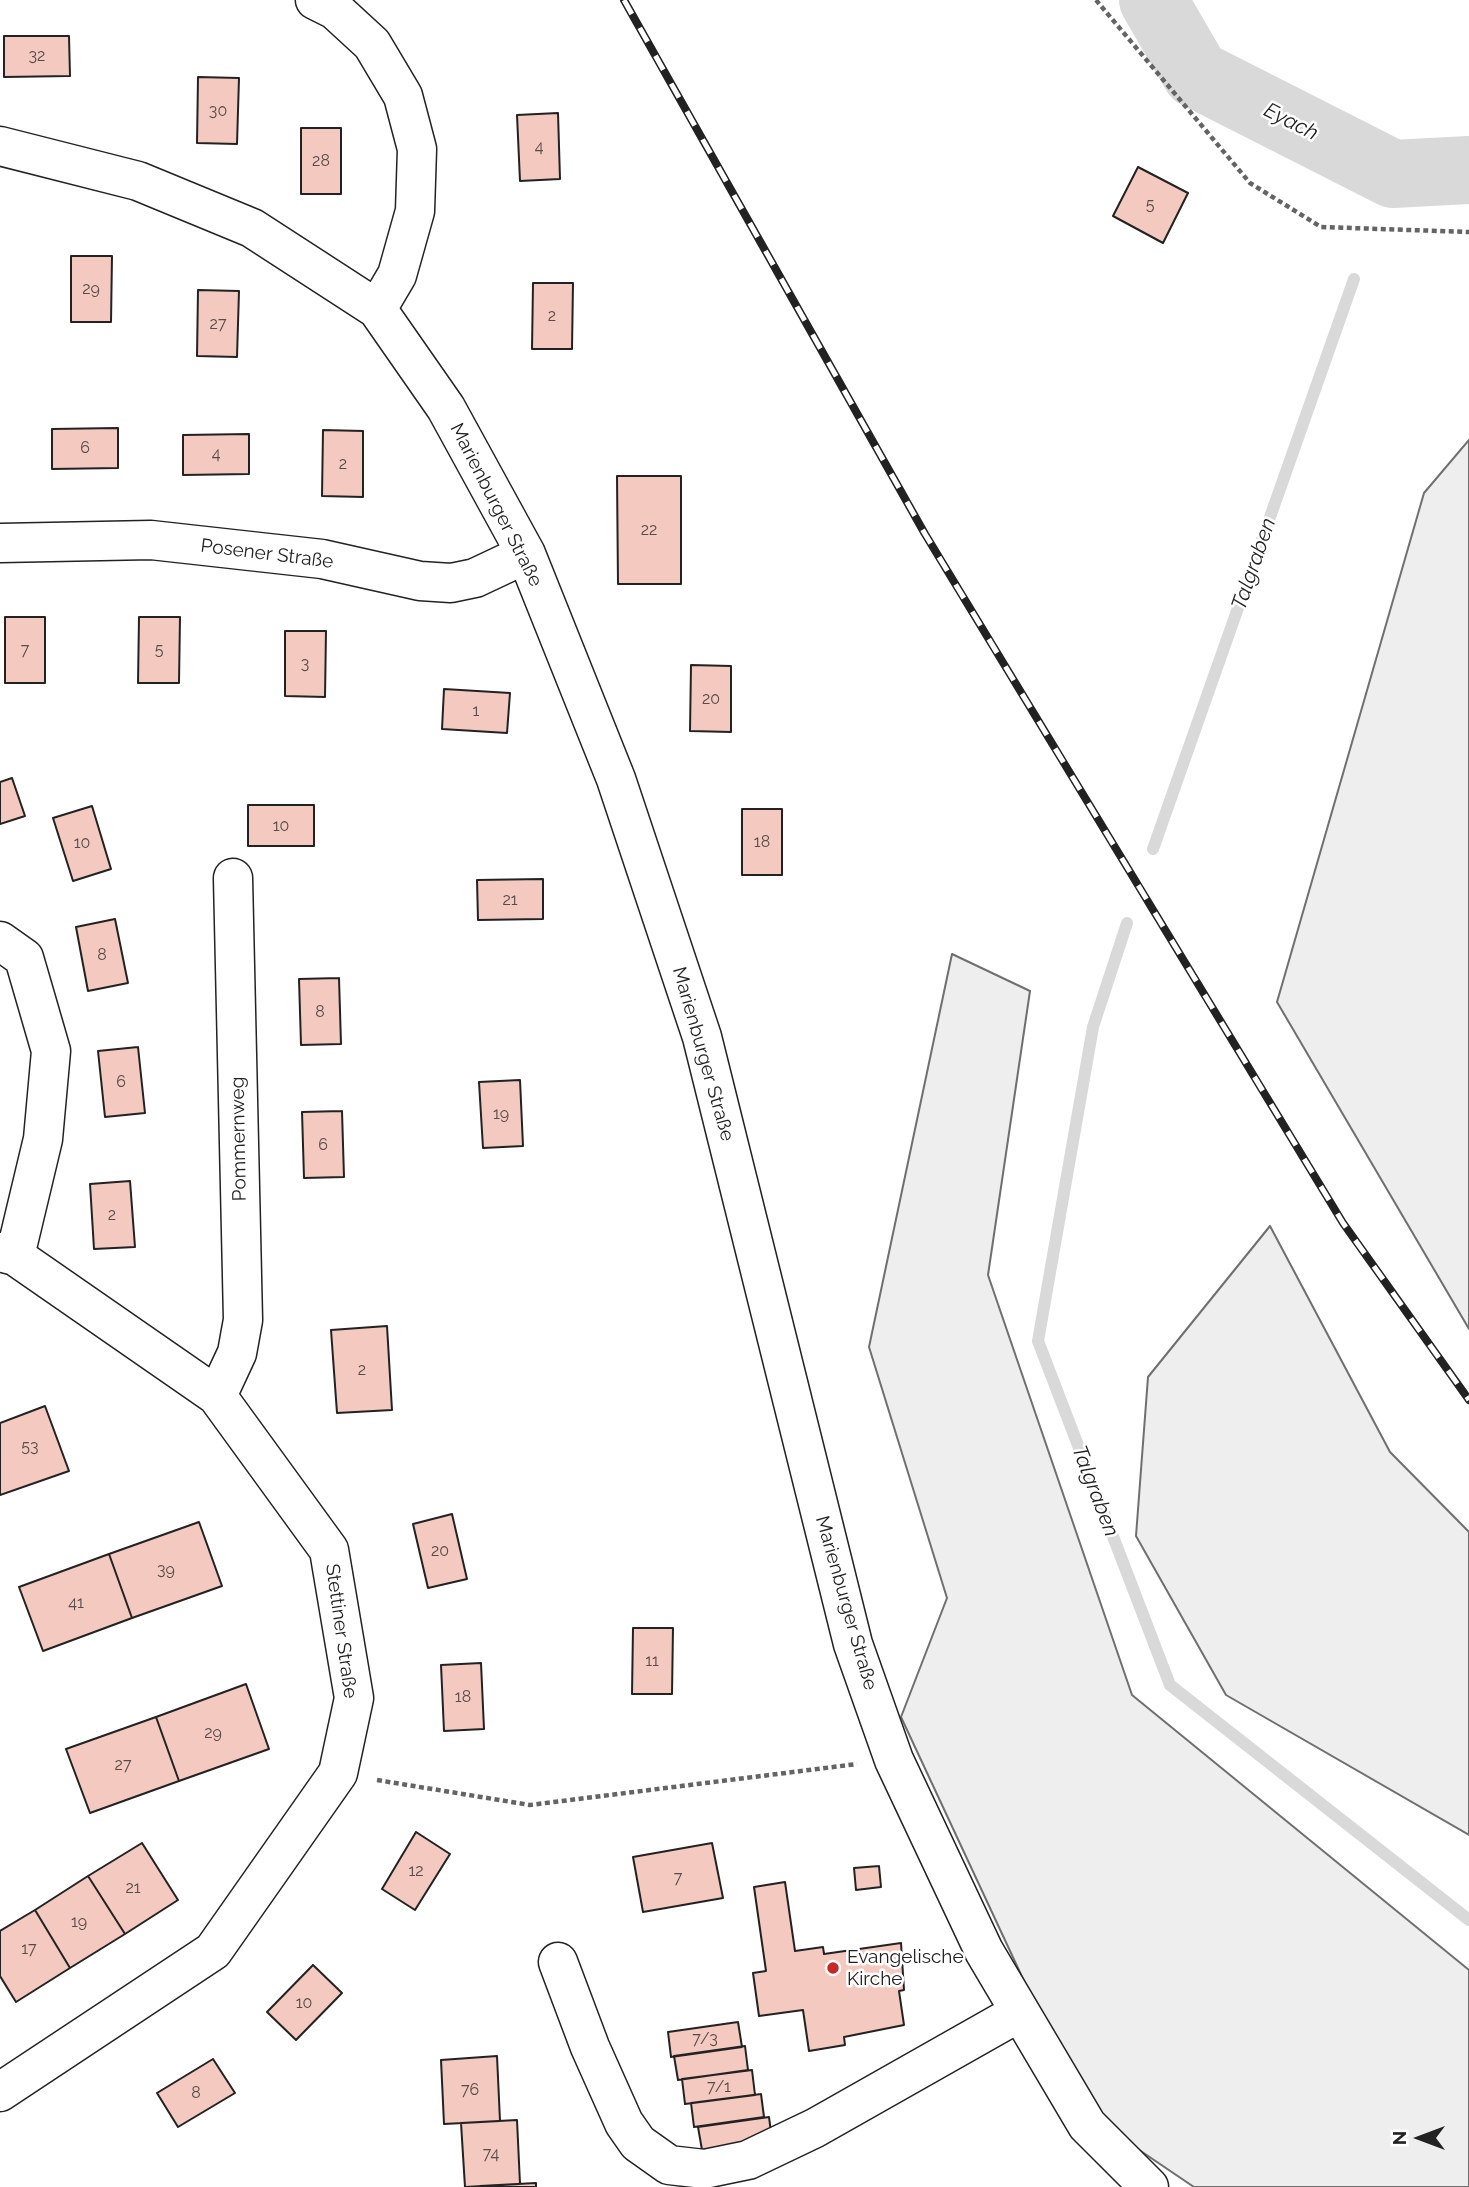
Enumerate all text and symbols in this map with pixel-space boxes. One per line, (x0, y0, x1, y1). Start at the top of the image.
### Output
house number: 32 (29, 46, 45, 66)
water label: Eyach (1260, 98, 1322, 146)
house number: 30 (209, 101, 227, 121)
house number: 4 (535, 137, 543, 157)
house number: 28 (312, 151, 330, 171)
house number: 5 (1146, 195, 1154, 215)
house number: 29 (82, 279, 100, 299)
house number: 2 (548, 306, 556, 326)
house number: 27 (210, 314, 226, 334)
street label: Marienburger Straße (445, 420, 547, 590)
house number: 6 (80, 438, 90, 458)
house number: 4 (212, 444, 220, 464)
house number: 2 (339, 454, 347, 474)
water label: Talgraben (1227, 515, 1281, 613)
house number: 22 (641, 520, 657, 540)
street label: Posener Straße (199, 535, 335, 573)
house number: 7 (21, 640, 29, 660)
house number: 5 (155, 640, 163, 660)
house number: 3 (301, 654, 309, 674)
house number: 20 (702, 689, 720, 709)
house number: 1 (473, 701, 479, 721)
house number: 10 (273, 816, 289, 836)
house number: 18 (754, 832, 770, 852)
house number: 10 (74, 833, 90, 853)
house number: 21 (502, 890, 518, 910)
house number: 8 (97, 945, 107, 965)
street label: Marienburger Straße (667, 964, 739, 1144)
house number: 8 (315, 1002, 325, 1022)
house number: 6 (116, 1072, 126, 1092)
street label: Pommernweg (227, 1077, 251, 1201)
house number: 19 (493, 1104, 509, 1124)
house number: 6 (318, 1135, 328, 1155)
house number: 2 (108, 1205, 116, 1225)
house number: 2 (358, 1360, 366, 1380)
house number: 53 (21, 1437, 39, 1457)
water label: Talgraben (1066, 1442, 1124, 1540)
street label: Marienburger Straße (810, 1513, 882, 1693)
house number: 20 (431, 1541, 449, 1561)
house number: 39 (157, 1560, 175, 1580)
street label: Stettiner Straße (320, 1562, 362, 1700)
house number: 41 (68, 1593, 84, 1613)
house number: 11 (645, 1651, 659, 1671)
house number: 18 (455, 1687, 471, 1707)
house number: 29 (204, 1723, 222, 1743)
house number: 27 (115, 1755, 131, 1775)
house number: 12 (408, 1861, 424, 1881)
house number: 7 (674, 1868, 682, 1888)
house number: 21 (125, 1878, 141, 1898)
house number: 19 (71, 1912, 87, 1932)
house number: 17 (21, 1939, 37, 1959)
place label: Evangelische Kirche (847, 1946, 964, 1990)
marker: Evangelische Kirche (825, 1960, 841, 1976)
house number: 10 (296, 1993, 312, 2013)
house number: 7/3 (692, 2029, 718, 2049)
house number: 7/1 (707, 2077, 731, 2097)
house number: 76 (461, 2080, 479, 2100)
house number: 8 (191, 2083, 201, 2103)
north arrow (1385, 2103, 1455, 2173)
text: N (1388, 2131, 1410, 2145)
house number: 74 (483, 2144, 499, 2164)

